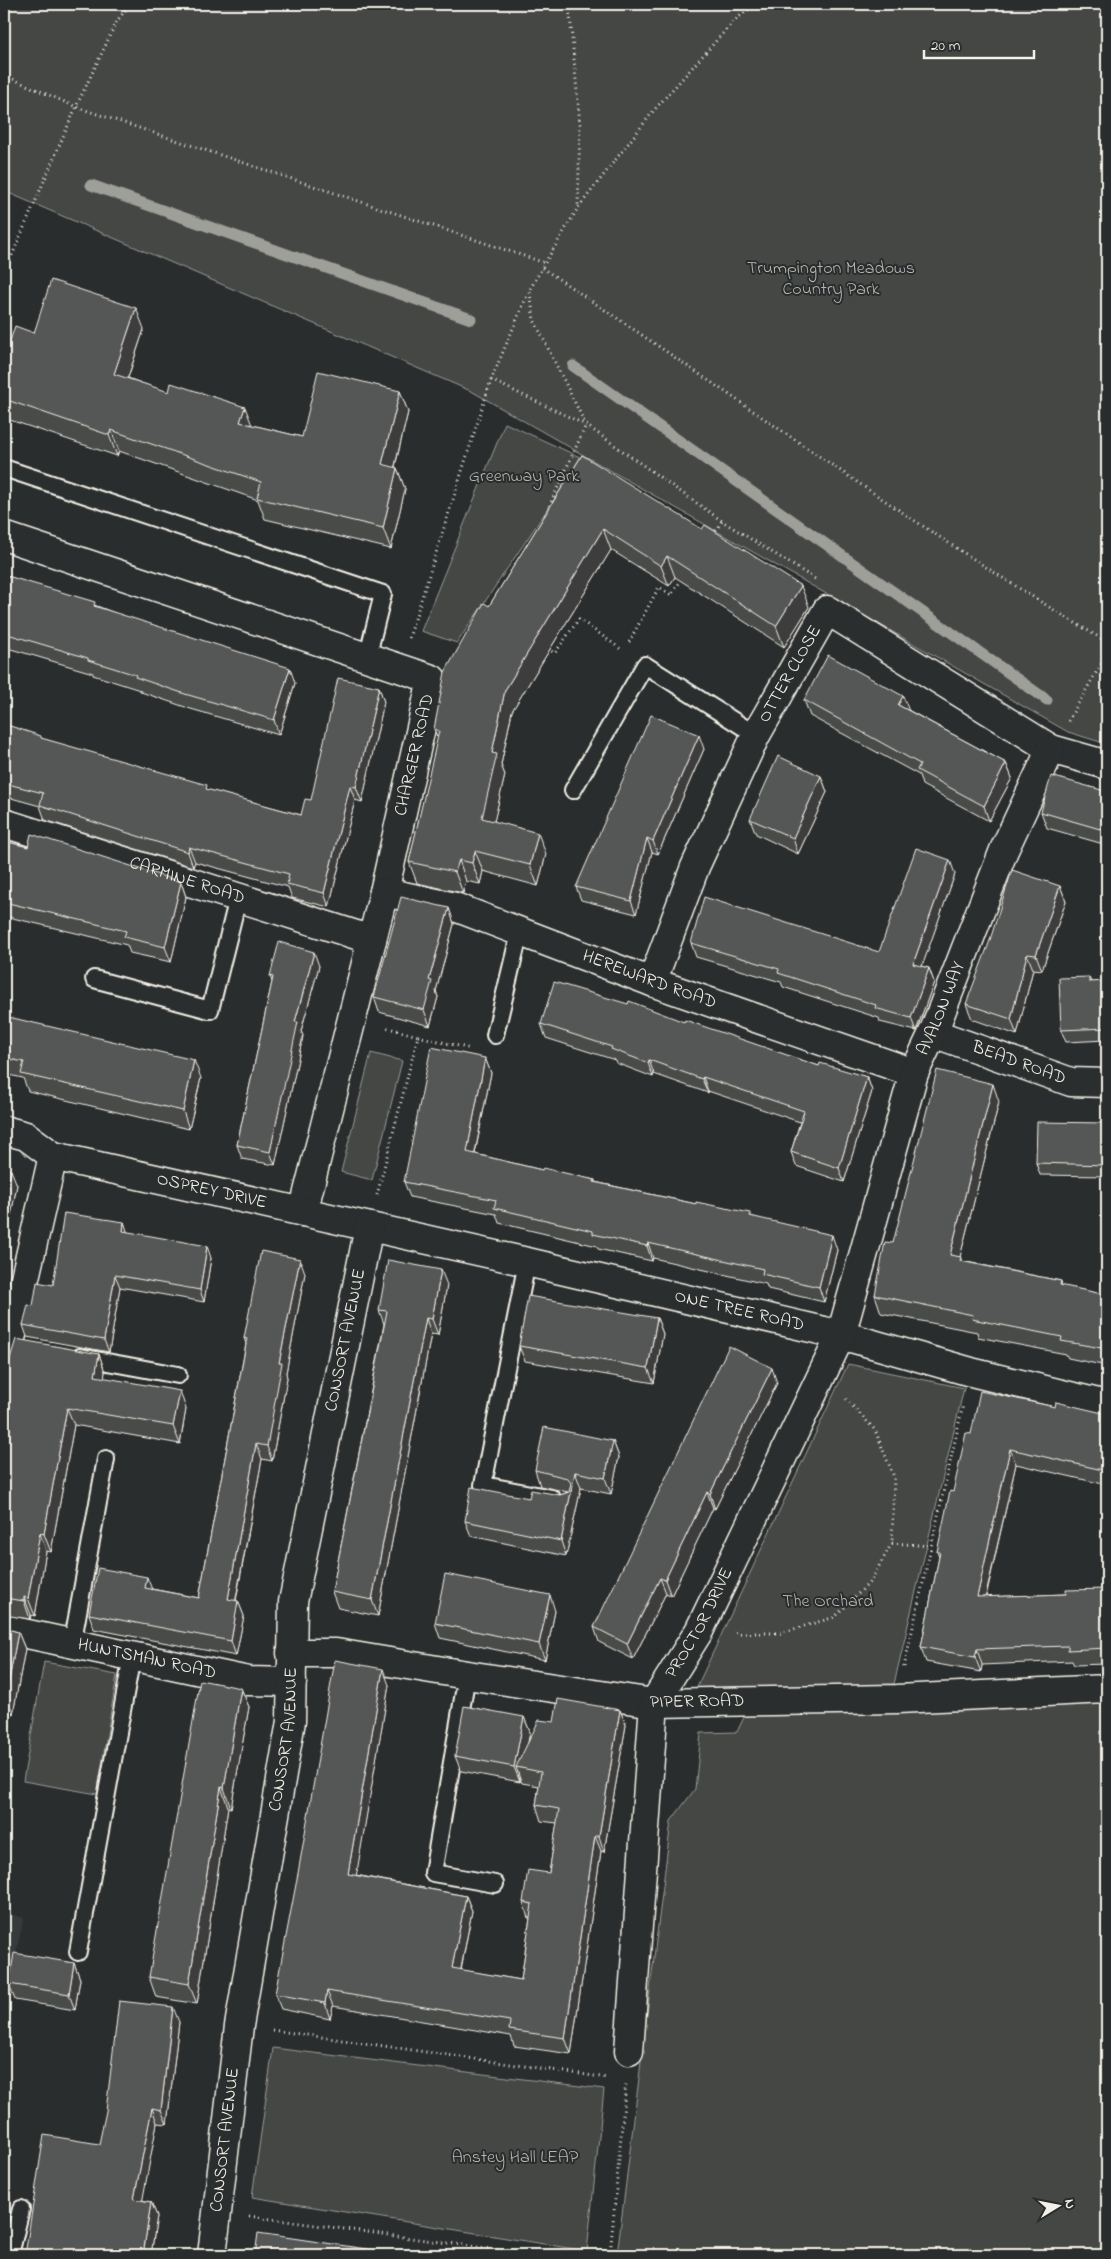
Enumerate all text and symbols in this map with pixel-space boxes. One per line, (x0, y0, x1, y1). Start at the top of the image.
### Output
scale bar (924, 28, 1034, 60)
text: 20 m (931, 35, 961, 57)
park label: Trumpington Meadows Country Park (747, 256, 915, 303)
park label: Greenway Park (469, 464, 579, 490)
street label: OTTER CLOSE (752, 621, 829, 728)
street label: CHARGER ROAD (388, 691, 442, 819)
street label: CARMINE ROAD (126, 851, 248, 912)
street label: HEREWARD ROAD (578, 944, 720, 1016)
street label: AVALON WAY (911, 958, 973, 1060)
street label: BEAD ROAD (967, 1034, 1069, 1092)
street label: OSPREY DRIVE (154, 1167, 269, 1216)
street label: CONSORT AVENUE (319, 1266, 373, 1414)
street label: ONE TREE ROAD (672, 1284, 807, 1339)
street label: PROCTOR DRIVE (659, 1564, 740, 1684)
park label: The Orchard (783, 1589, 873, 1615)
street label: HUNTSMAN ROAD (75, 1632, 218, 1687)
street label: CONSORT AVENUE (263, 1667, 305, 1814)
street label: PIPER ROAD (650, 1689, 745, 1716)
street label: CONSORT AVENUE (204, 2066, 247, 2214)
park label: Anstey Hall LEAP (452, 2145, 579, 2171)
north arrow (1034, 2182, 1084, 2232)
text: N (1058, 2198, 1080, 2210)

